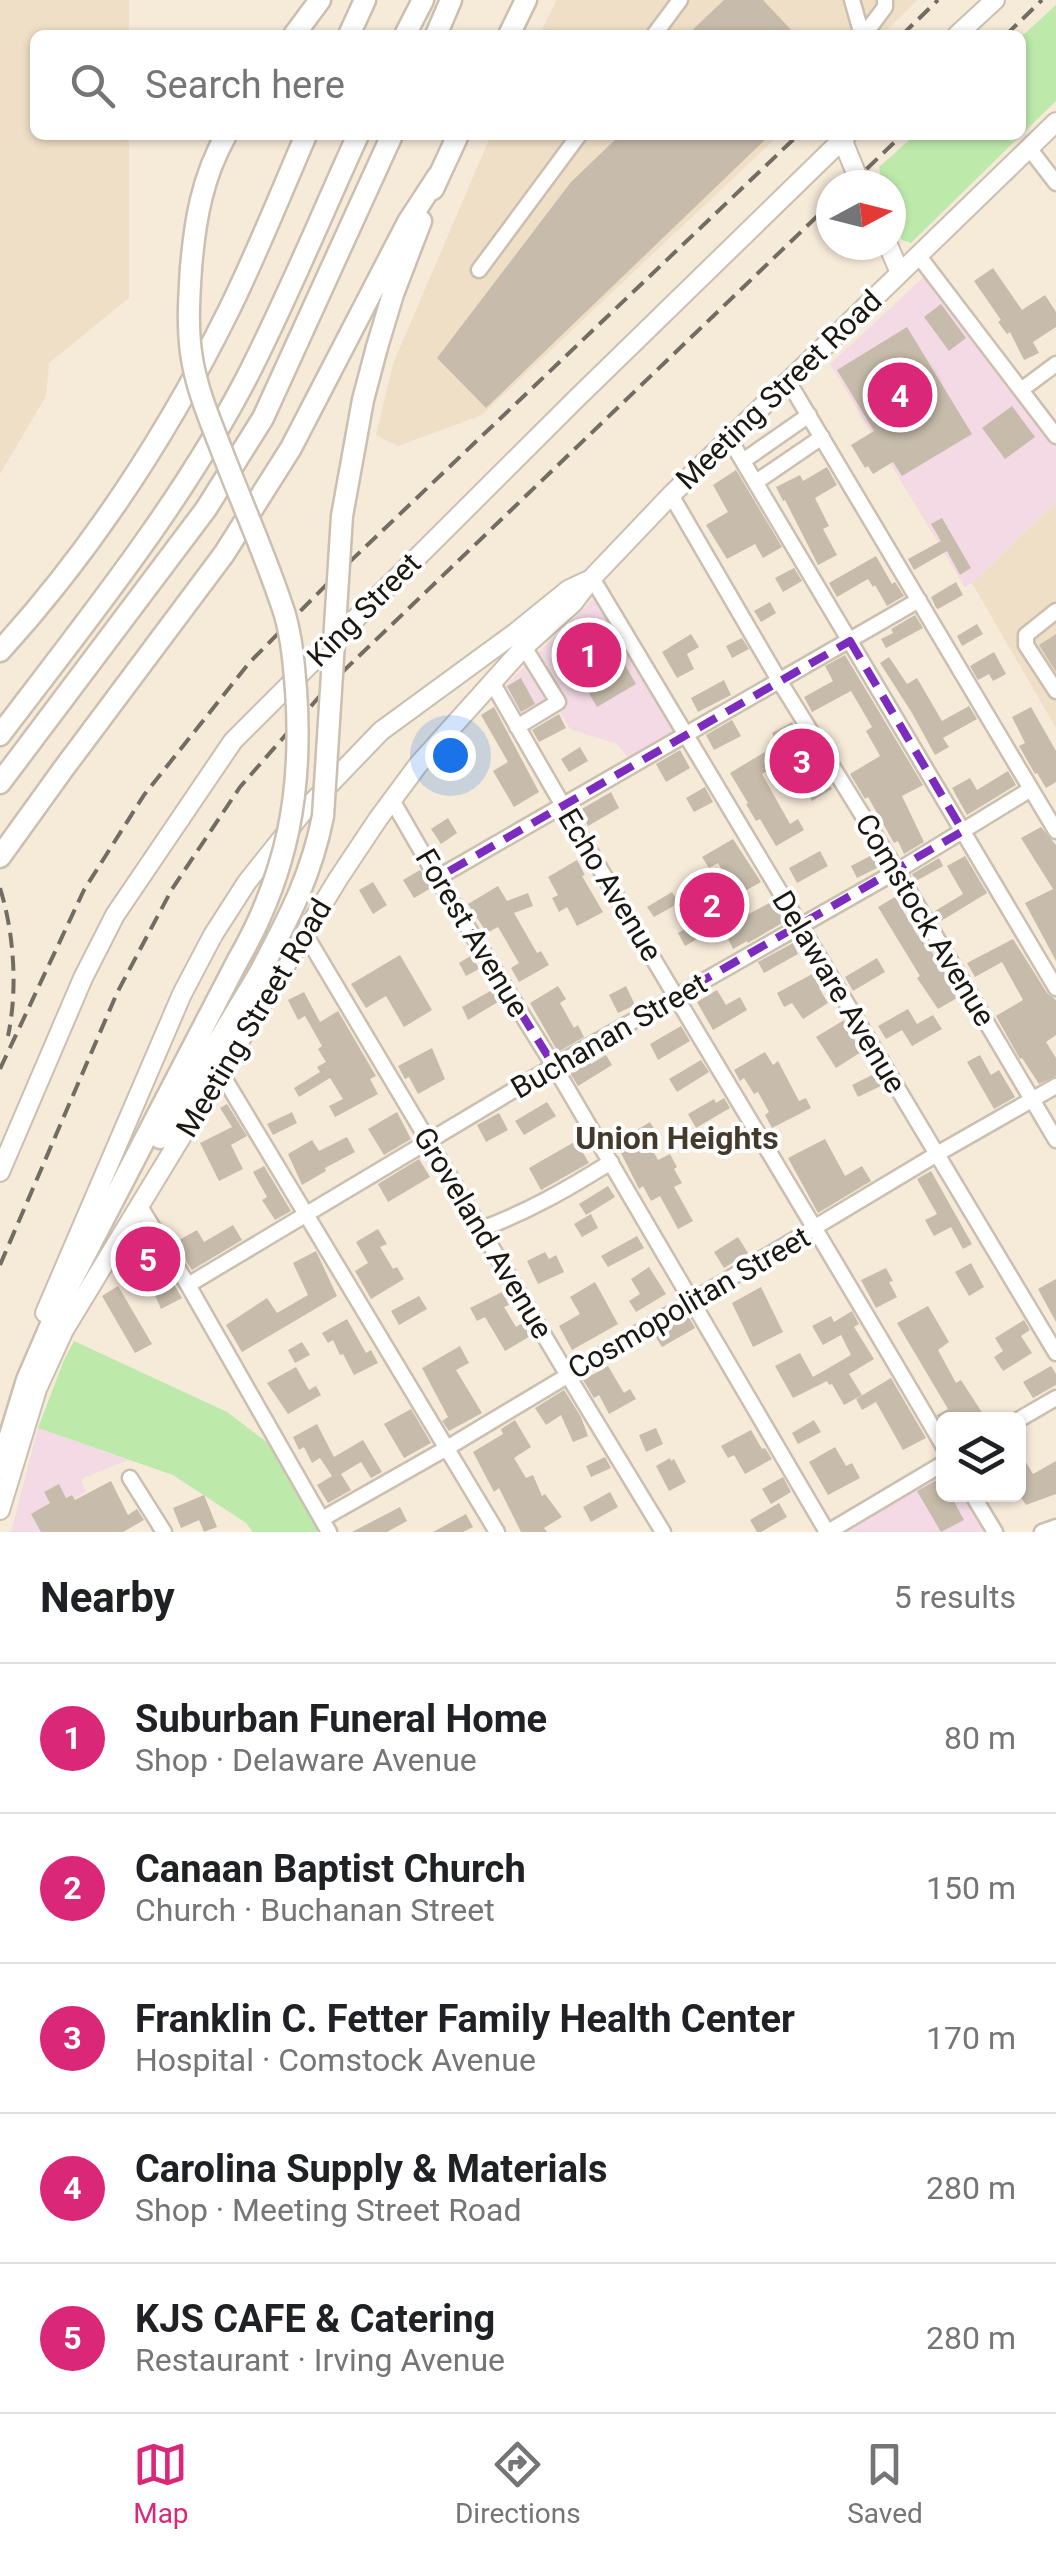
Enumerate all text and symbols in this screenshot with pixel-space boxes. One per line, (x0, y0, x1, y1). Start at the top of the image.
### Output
search box (30, 30, 1026, 140)
icon: search (65, 58, 120, 113)
text: Search here (145, 63, 345, 107)
north arrow (816, 170, 906, 260)
street label: Meeting Street Road (669, 283, 888, 496)
pin: 4 (868, 358, 932, 432)
street label: King Street (300, 546, 428, 674)
pin: 1 (556, 618, 622, 692)
pin: 3 (770, 724, 834, 798)
your location (425, 730, 476, 781)
street label: Echo Avenue (551, 802, 670, 967)
street label: Comstock Avenue (848, 807, 1003, 1032)
street label: Forest Avenue (408, 842, 536, 1023)
pin: 2 (680, 868, 744, 942)
street label: Delaware Avenue (765, 884, 914, 1099)
street label: Meeting Street Road (169, 892, 338, 1143)
street label: Buchanan Street (505, 965, 713, 1106)
district label: Union Heights (575, 1119, 779, 1157)
street label: Groveland Avenue (407, 1121, 560, 1345)
street label: Cosmopolitan Street (562, 1219, 816, 1386)
pin: 5 (116, 1222, 180, 1296)
map controls (936, 1412, 1026, 1502)
button: layers (936, 1412, 1026, 1502)
text: Nearby (40, 1573, 175, 1622)
text: 5 results (894, 1578, 1016, 1616)
text: Suburban Funeral Home (135, 1697, 547, 1741)
text: 1 (63, 1719, 82, 1757)
text: 80 m (944, 1719, 1016, 1757)
text: Shop · Delaware Avenue (135, 1741, 477, 1779)
text: Canaan Baptist Church (135, 1847, 526, 1891)
text: 2 (63, 1869, 82, 1907)
text: 150 m (926, 1869, 1016, 1907)
text: Church · Buchanan Street (135, 1891, 495, 1929)
text: Franklin C. Fetter Family Health Center (135, 1997, 795, 2041)
text: 3 (63, 2019, 82, 2057)
text: 170 m (926, 2019, 1016, 2057)
text: Hospital · Comstock Avenue (135, 2041, 536, 2079)
text: Carolina Supply & Materials (135, 2147, 608, 2191)
text: 4 (63, 2169, 82, 2207)
text: 280 m (926, 2169, 1016, 2207)
text: Shop · Meeting Street Road (135, 2191, 522, 2229)
text: KJS CAFE & Catering (135, 2297, 495, 2341)
text: 5 (63, 2319, 82, 2357)
text: 280 m (926, 2319, 1016, 2357)
text: Restaurant · Irving Avenue (135, 2341, 505, 2379)
tab: Map (133, 2437, 189, 2530)
tab: Directions (455, 2437, 581, 2530)
tab: Saved (847, 2437, 923, 2530)

